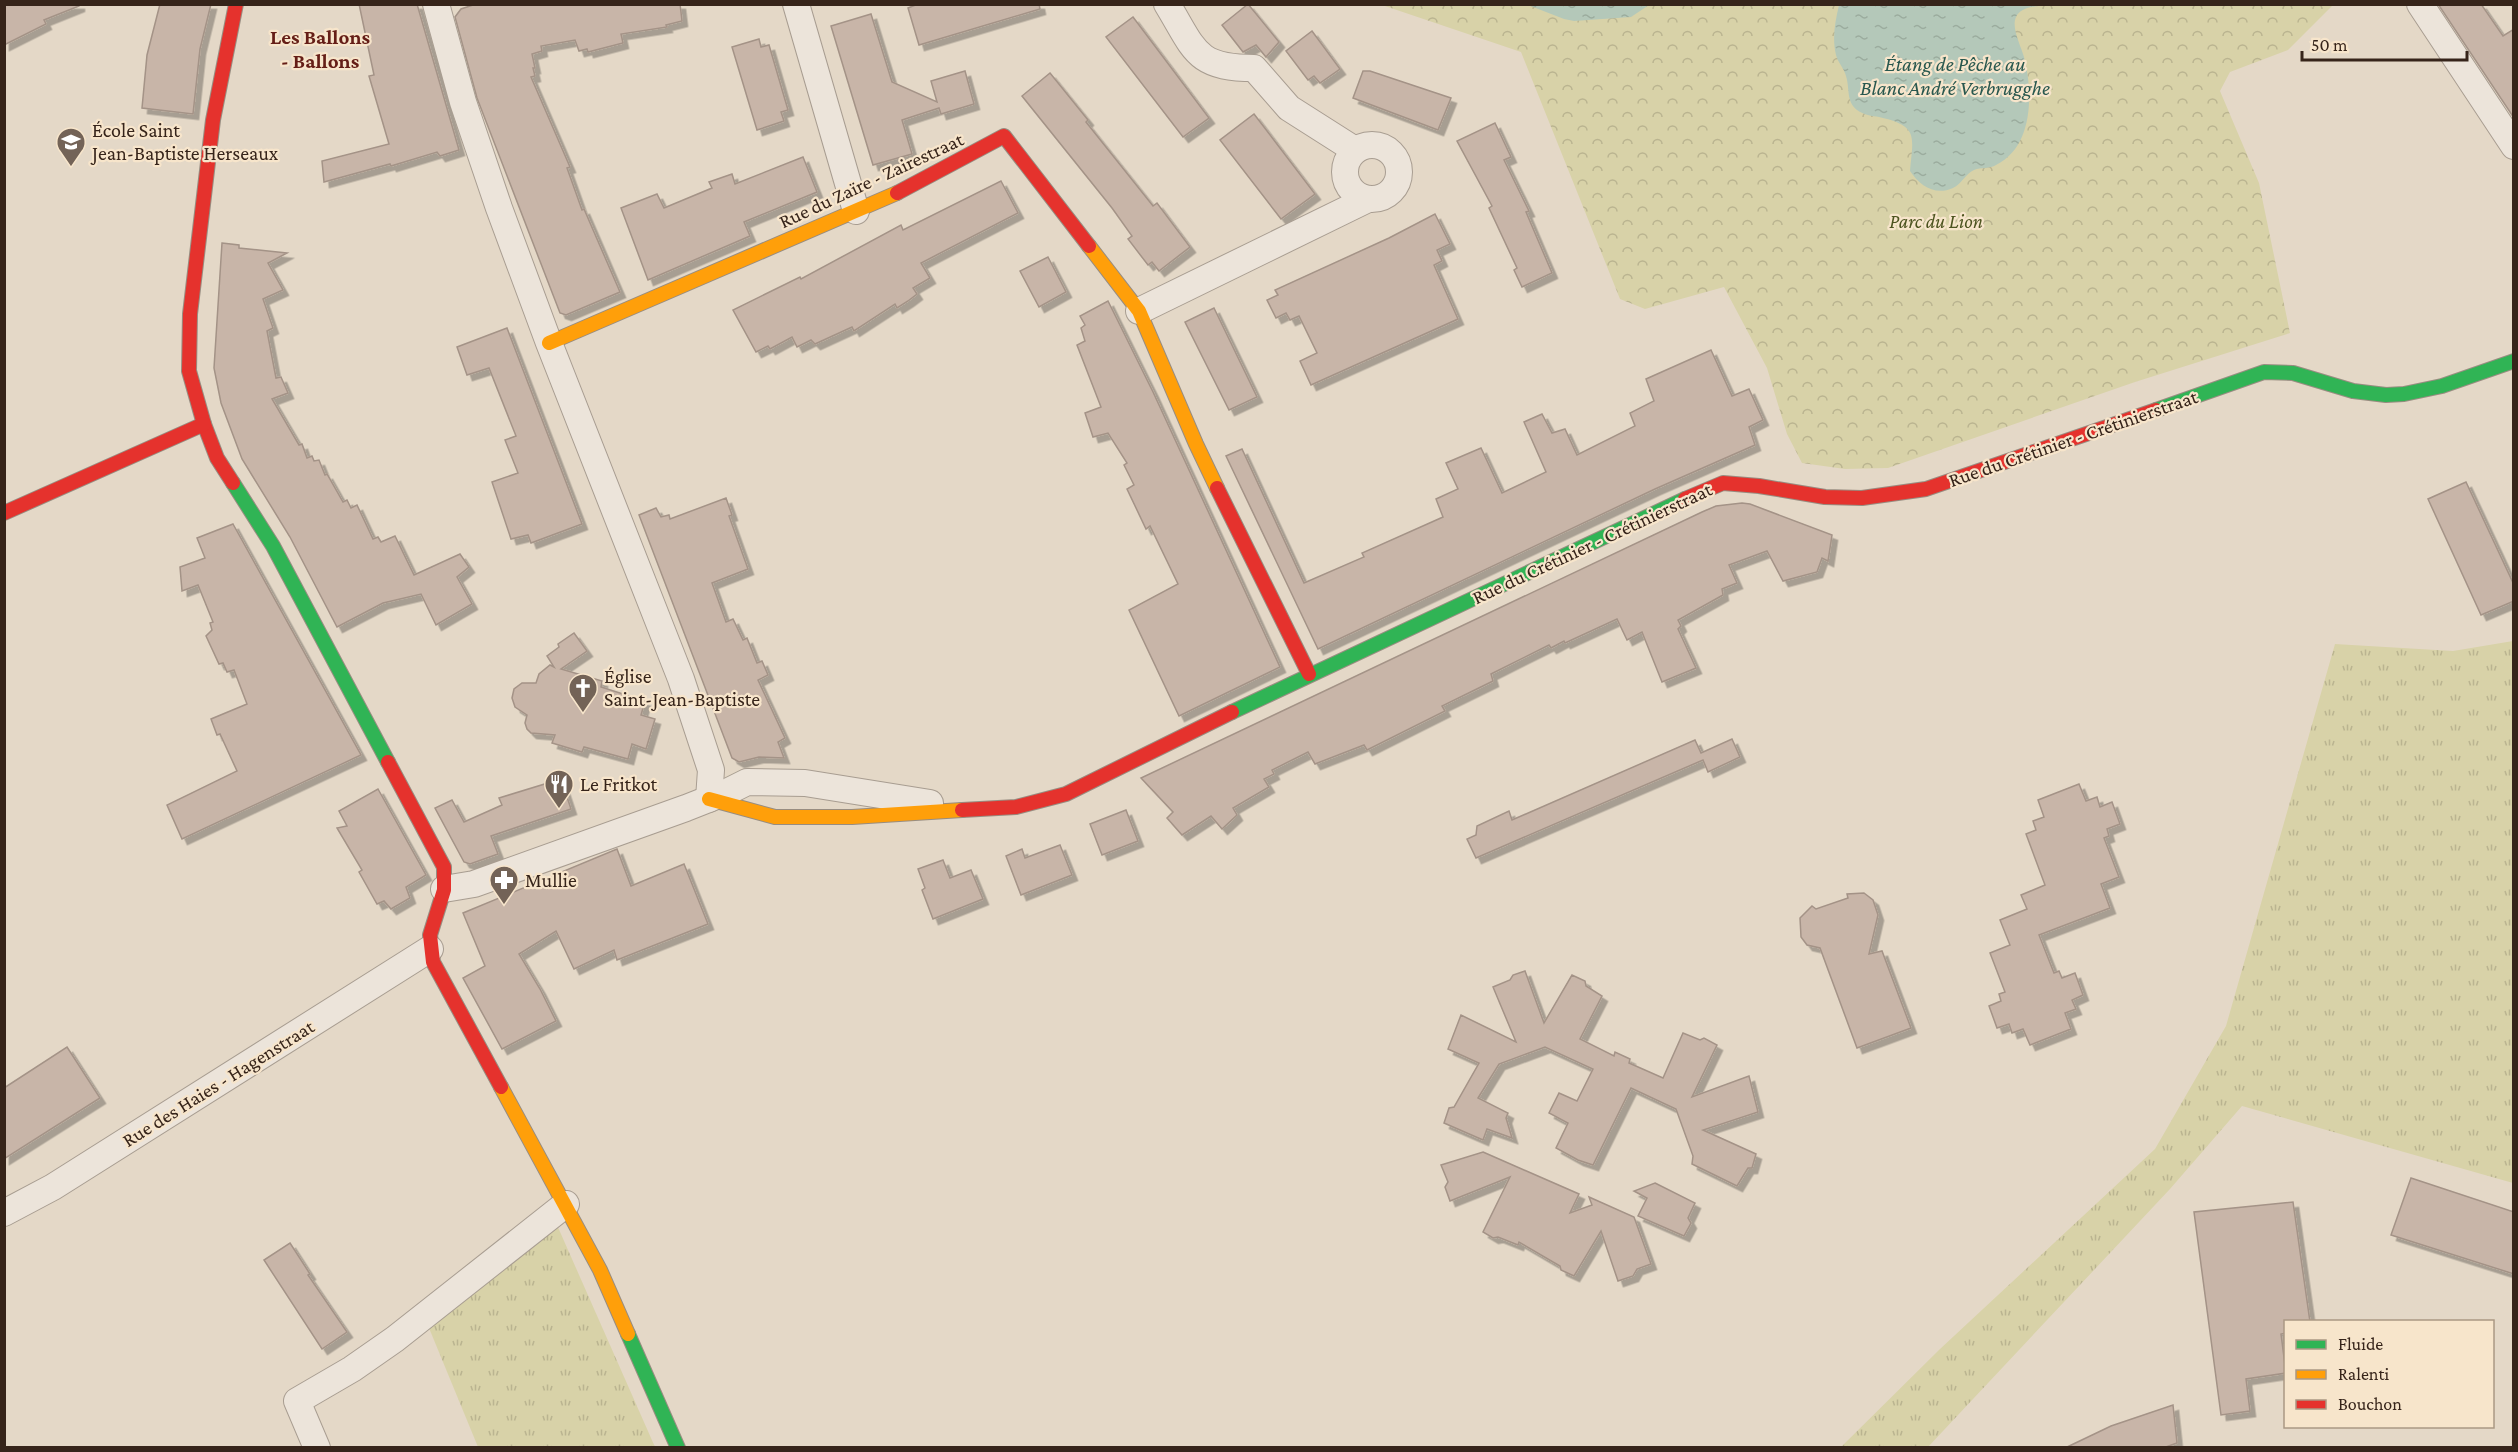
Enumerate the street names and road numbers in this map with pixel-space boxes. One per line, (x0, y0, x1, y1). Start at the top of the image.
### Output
street label: Rue du Zaïre - Zairestraat (775, 127, 967, 232)
street label: Rue du Crétinier - Crétinierstraat (1946, 385, 2201, 491)
street label: Rue du Crétinier - Crétinierstraat (1469, 478, 1716, 608)
street label: Rue des Haies - Hagenstraat (118, 1015, 319, 1152)

